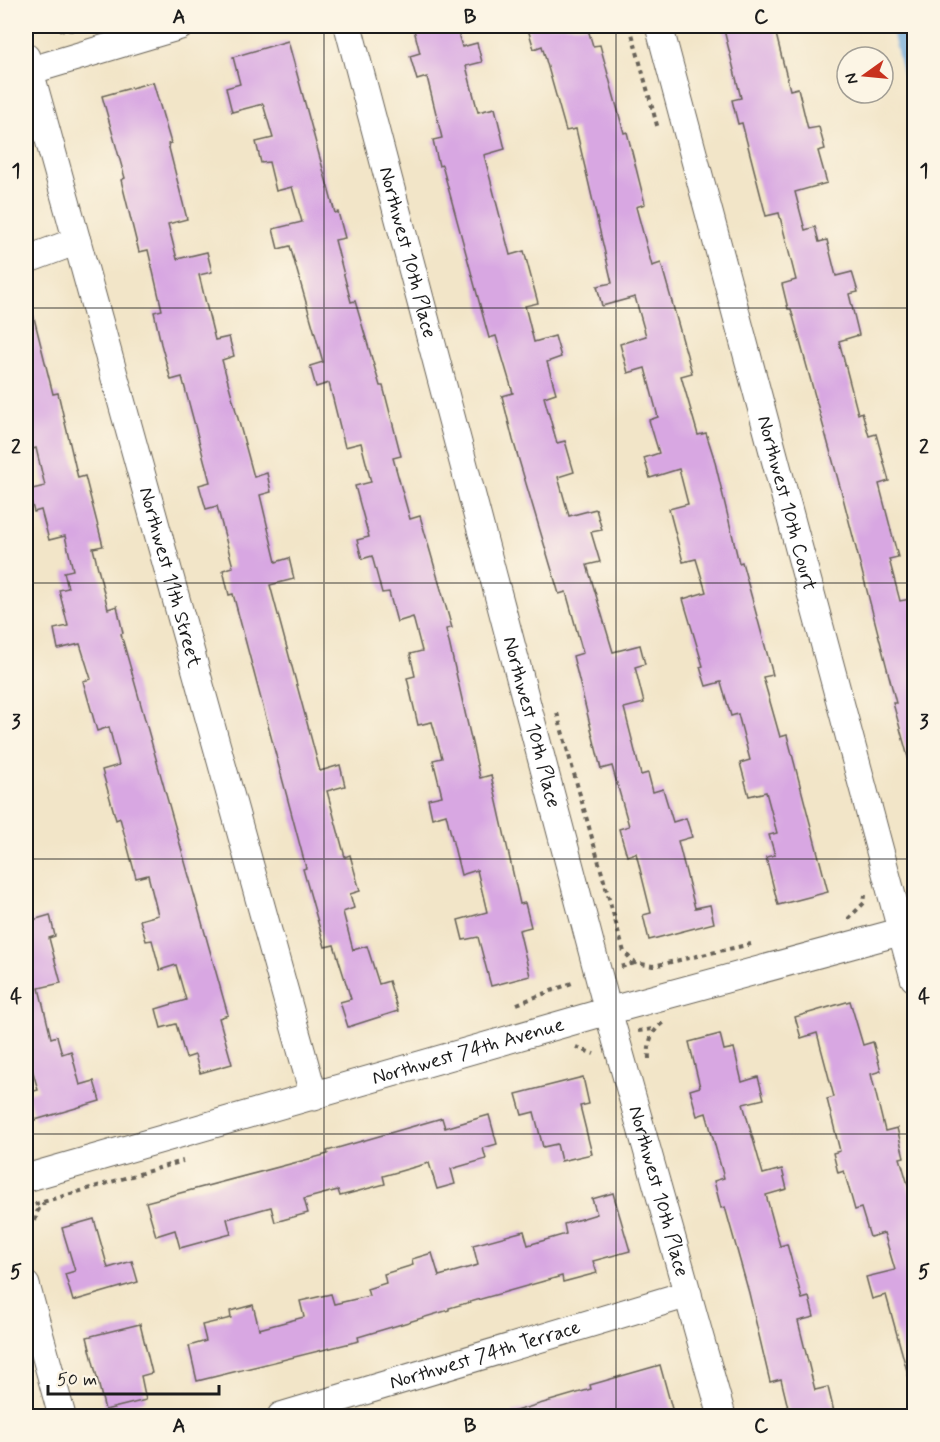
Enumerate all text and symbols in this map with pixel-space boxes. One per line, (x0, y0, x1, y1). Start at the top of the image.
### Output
text: A (172, 4, 186, 31)
text: B (464, 4, 477, 31)
text: C (754, 4, 769, 31)
north arrow (835, 45, 895, 105)
text: N (840, 71, 863, 86)
text: 1 (12, 158, 20, 185)
text: 1 (920, 158, 928, 185)
street label: Northwest 10th Place (372, 164, 443, 341)
street label: Northwest 10th Court (750, 413, 823, 594)
text: 2 (11, 434, 21, 461)
text: 2 (919, 434, 929, 461)
street label: Northwest 11th Street (132, 484, 208, 671)
street label: Northwest 10th Place (496, 634, 567, 811)
text: 3 (11, 709, 21, 736)
text: 3 (919, 709, 929, 736)
text: 4 (10, 984, 22, 1011)
text: 4 (918, 984, 930, 1011)
street label: Northwest 74th Avenue (369, 1011, 567, 1091)
street label: Northwest 10th Place (622, 1103, 696, 1280)
text: 5 (10, 1259, 22, 1286)
text: 5 (918, 1259, 930, 1286)
street label: Northwest 74th Terrace (386, 1313, 584, 1396)
scale bar (48, 1358, 219, 1396)
text: 50 m (57, 1368, 97, 1392)
text: A (172, 1413, 186, 1440)
text: B (464, 1413, 477, 1440)
text: C (754, 1413, 769, 1440)

